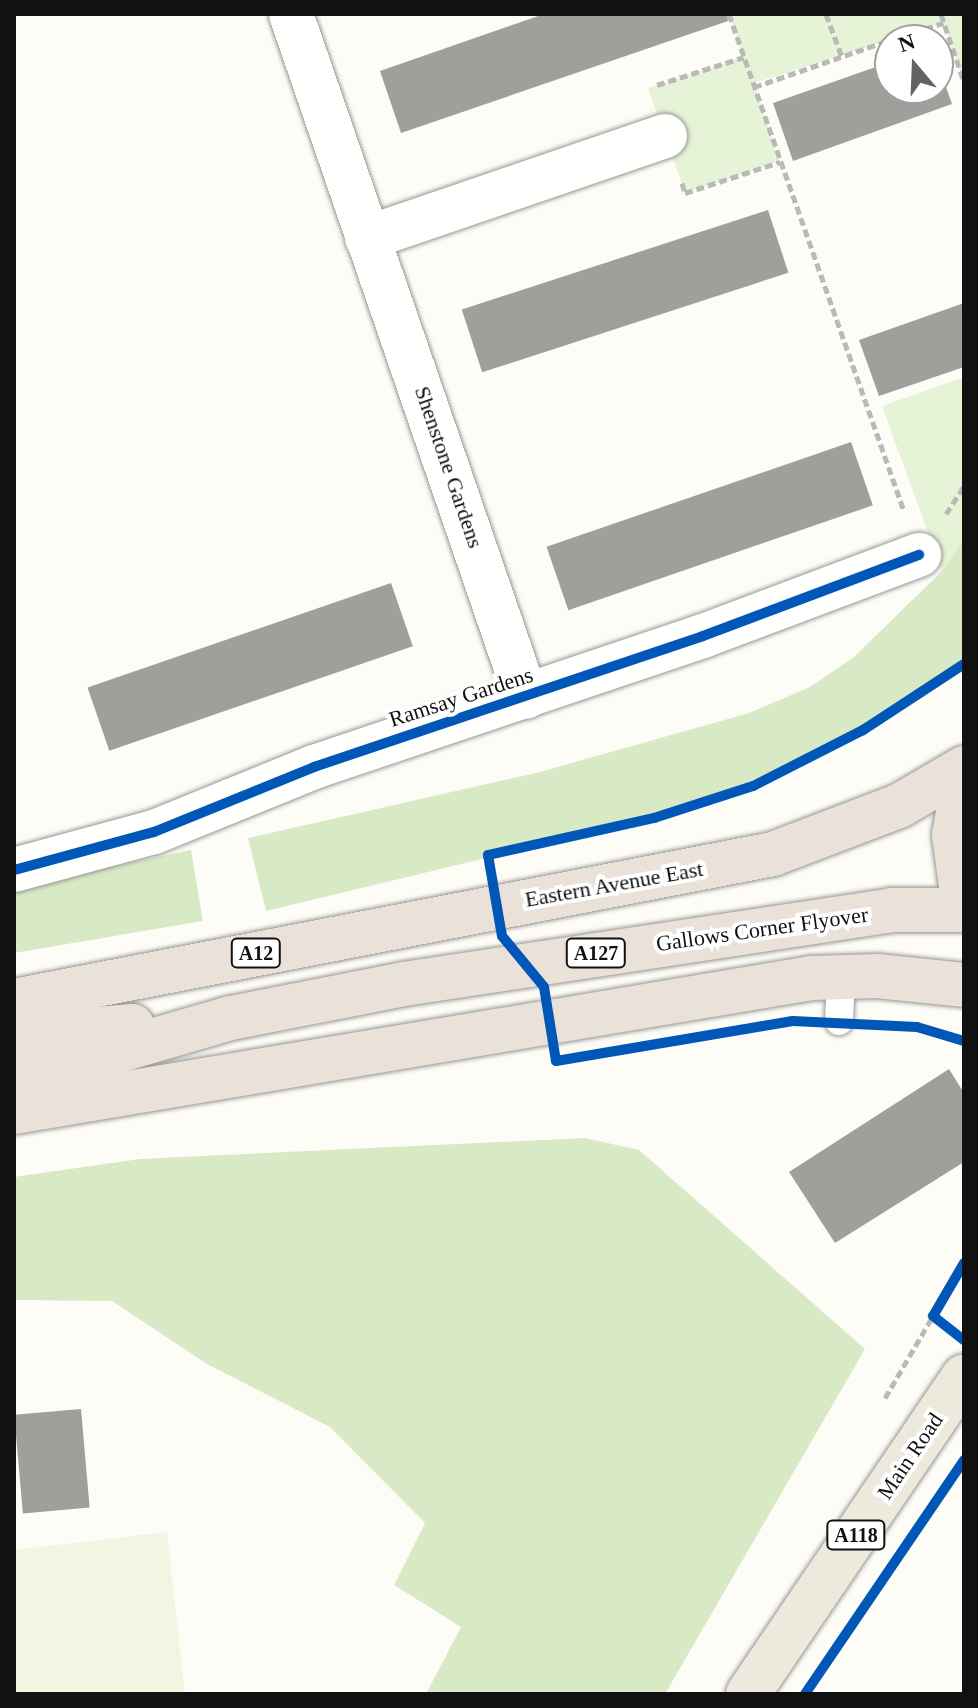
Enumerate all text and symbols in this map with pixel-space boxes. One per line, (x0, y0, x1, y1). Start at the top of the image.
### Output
north arrow (874, 24, 954, 104)
text: N (895, 28, 918, 57)
street label: Shenstone Gardens (409, 383, 489, 551)
street label: Ramsay Gardens (386, 661, 536, 733)
street label: Eastern Avenue East (522, 855, 706, 913)
street label: Gallows Corner Flyover (654, 901, 870, 957)
road number: A12 (230, 937, 282, 969)
road number: A127 (564, 937, 628, 969)
street label: Main Road (872, 1408, 948, 1504)
road number: A118 (826, 1519, 886, 1551)

